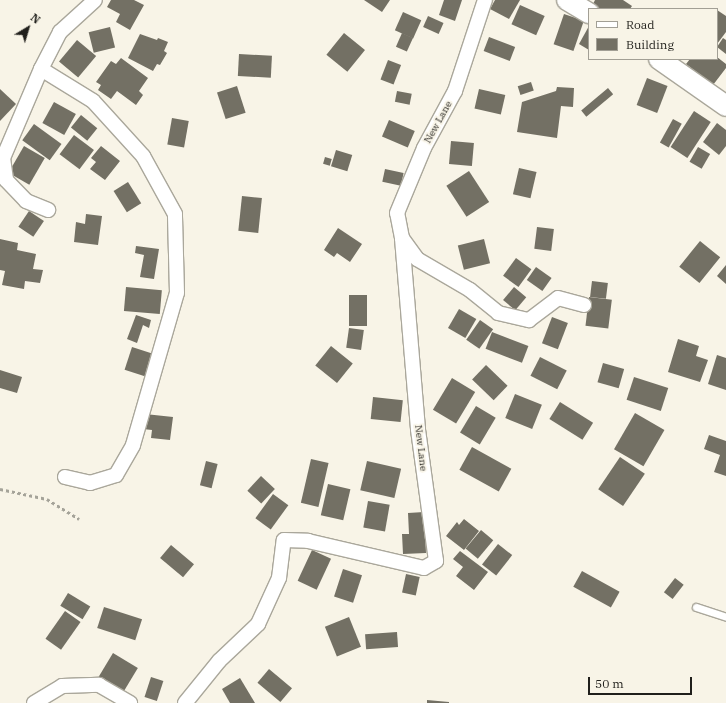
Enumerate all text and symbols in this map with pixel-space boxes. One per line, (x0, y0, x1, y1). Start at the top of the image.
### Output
north arrow (8, 8, 48, 48)
legend (588, 8, 718, 60)
text: N (28, 10, 43, 27)
text: Road (626, 17, 655, 32)
text: Building (626, 37, 674, 52)
street label: New Lane (422, 99, 454, 145)
street label: New Lane (412, 424, 430, 472)
scale bar (590, 669, 694, 695)
text: 50 m (595, 676, 624, 691)

